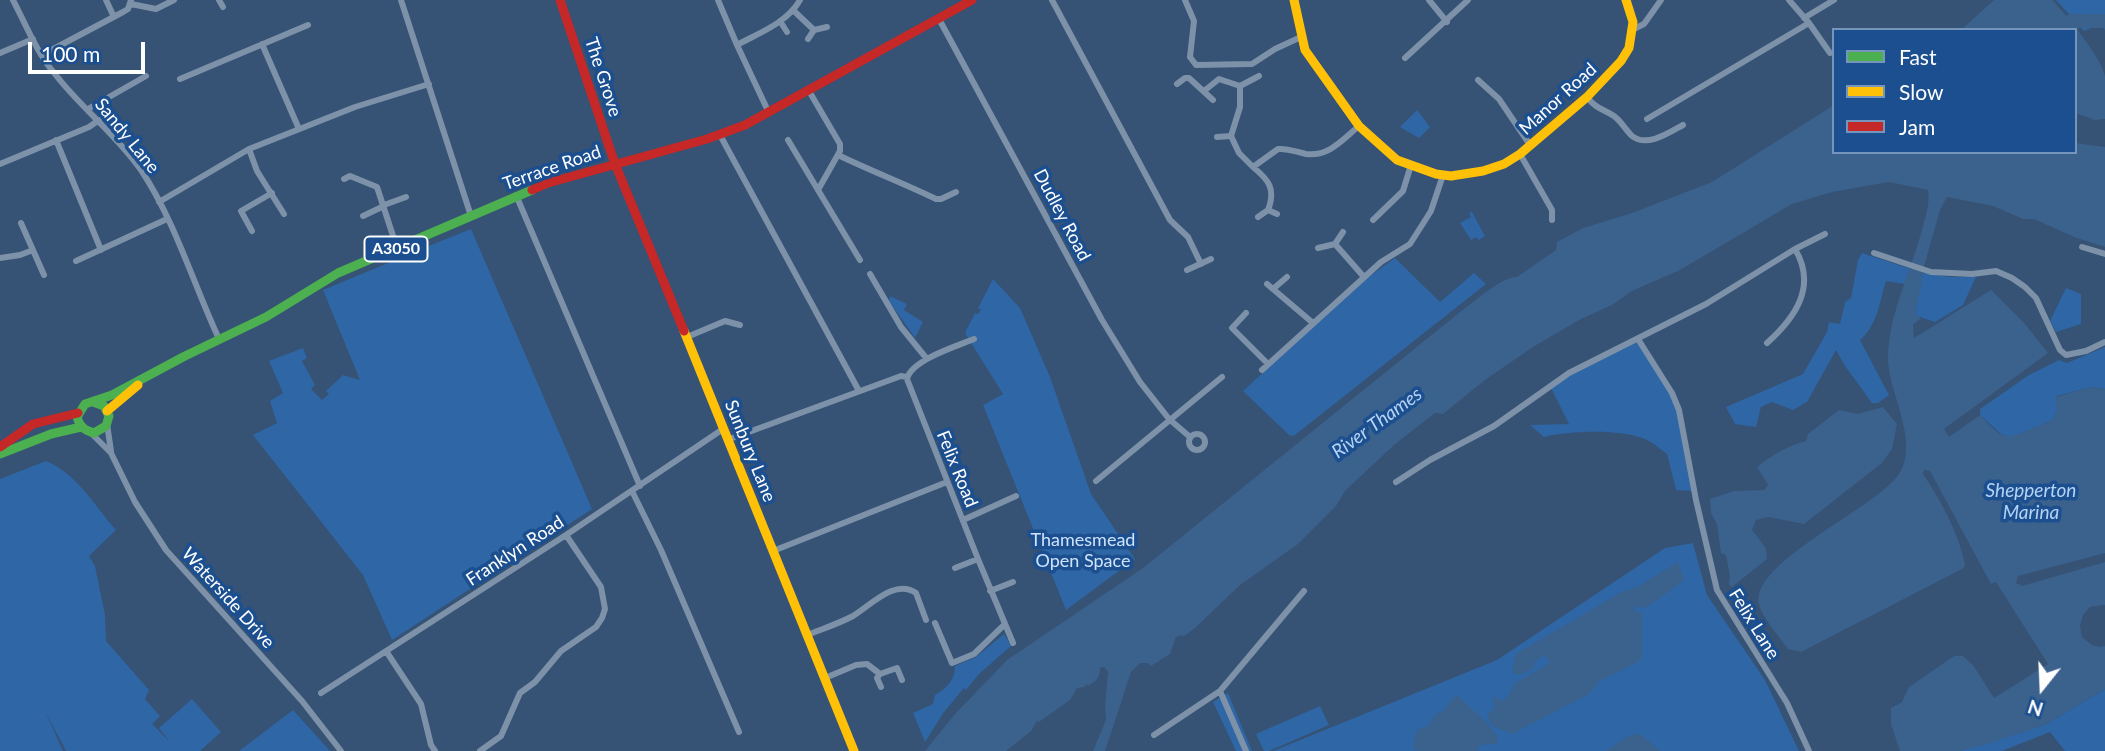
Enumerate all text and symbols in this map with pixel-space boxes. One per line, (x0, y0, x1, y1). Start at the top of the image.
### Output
scale bar (32, 28, 149, 72)
legend (1832, 28, 2077, 154)
street label: The Grove (580, 35, 626, 119)
text: 100 m (41, 41, 100, 66)
text: Fast (1899, 44, 1936, 69)
street label: Manor Road (1515, 59, 1601, 139)
text: Slow (1899, 79, 1943, 104)
street label: Sandy Lane (90, 94, 164, 178)
text: Jam (1899, 114, 1935, 139)
street label: Terrace Road (500, 141, 604, 195)
street label: Dudley Road (1029, 165, 1095, 265)
road number: A3050 (364, 236, 428, 262)
water label: River Thames (1327, 383, 1427, 463)
street label: Sunbury Lane (720, 397, 780, 505)
street label: Felix Road (932, 427, 982, 511)
water label: Shepperton Marina (1986, 480, 2076, 524)
street label: Franklyn Road (462, 511, 568, 591)
park label: Thamesmead Open Space (1031, 529, 1135, 572)
street label: Waterside Drive (177, 543, 279, 653)
street label: Felix Lane (1724, 585, 1784, 663)
north arrow (2007, 653, 2077, 723)
text: N (2025, 695, 2046, 722)

